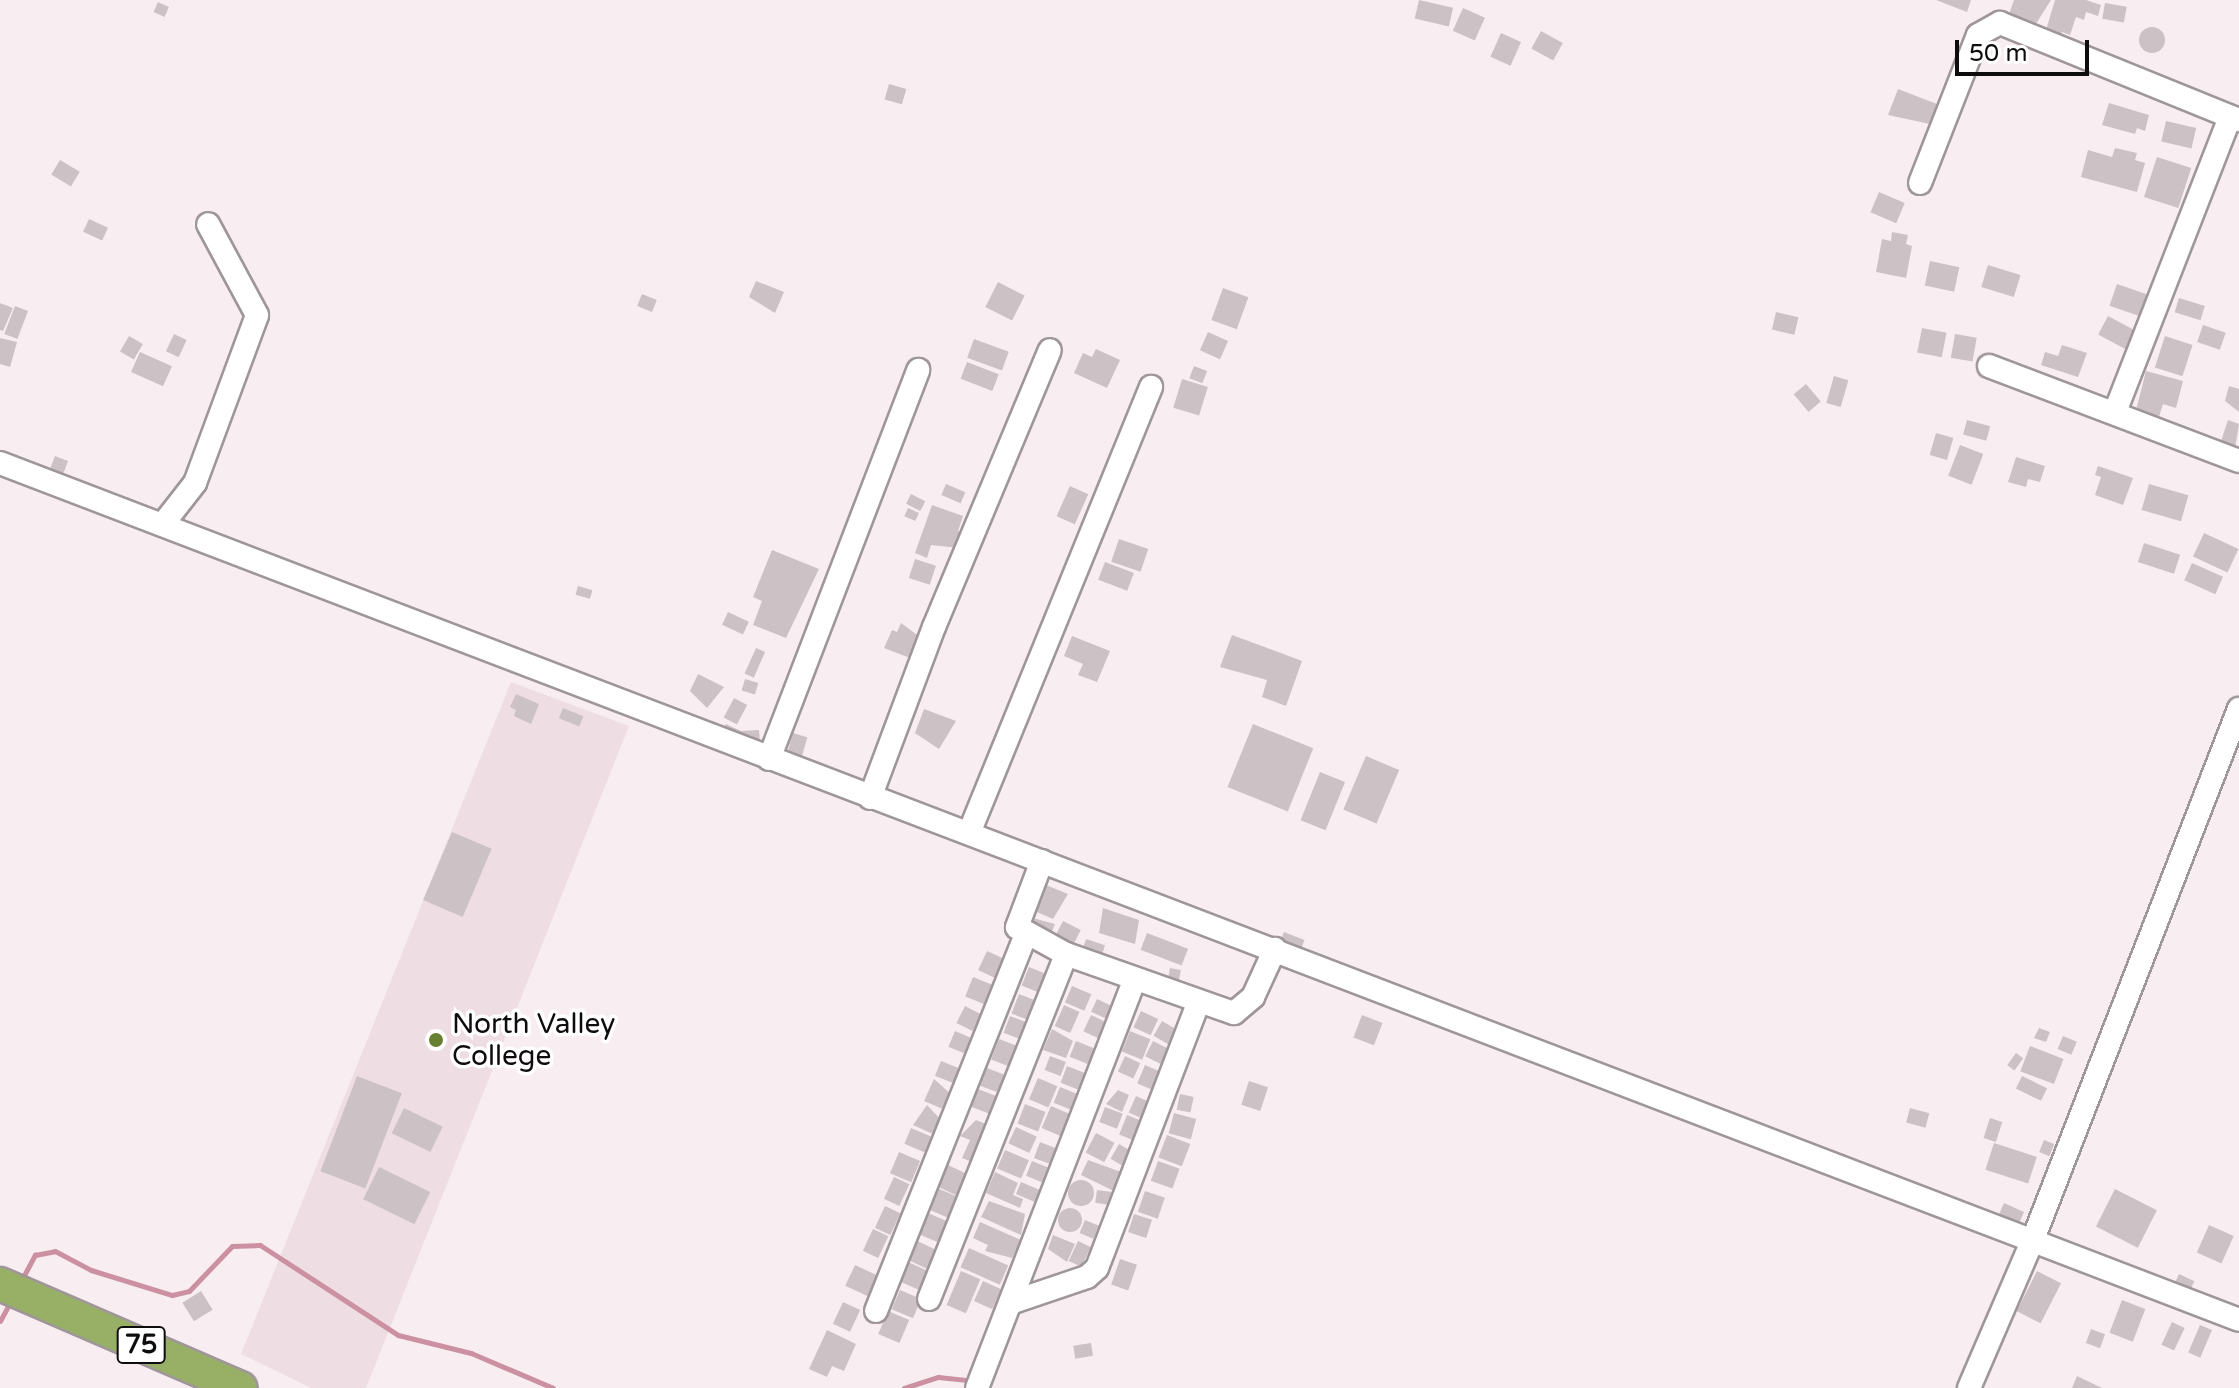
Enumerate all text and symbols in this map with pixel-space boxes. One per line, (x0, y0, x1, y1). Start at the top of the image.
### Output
scale bar (1959, 24, 2093, 74)
text: 50 m (1969, 39, 2027, 68)
place label: North Valley College (452, 1007, 615, 1073)
marker: North Valley College (427, 1031, 445, 1049)
road number: 75 (115, 1323, 167, 1367)

